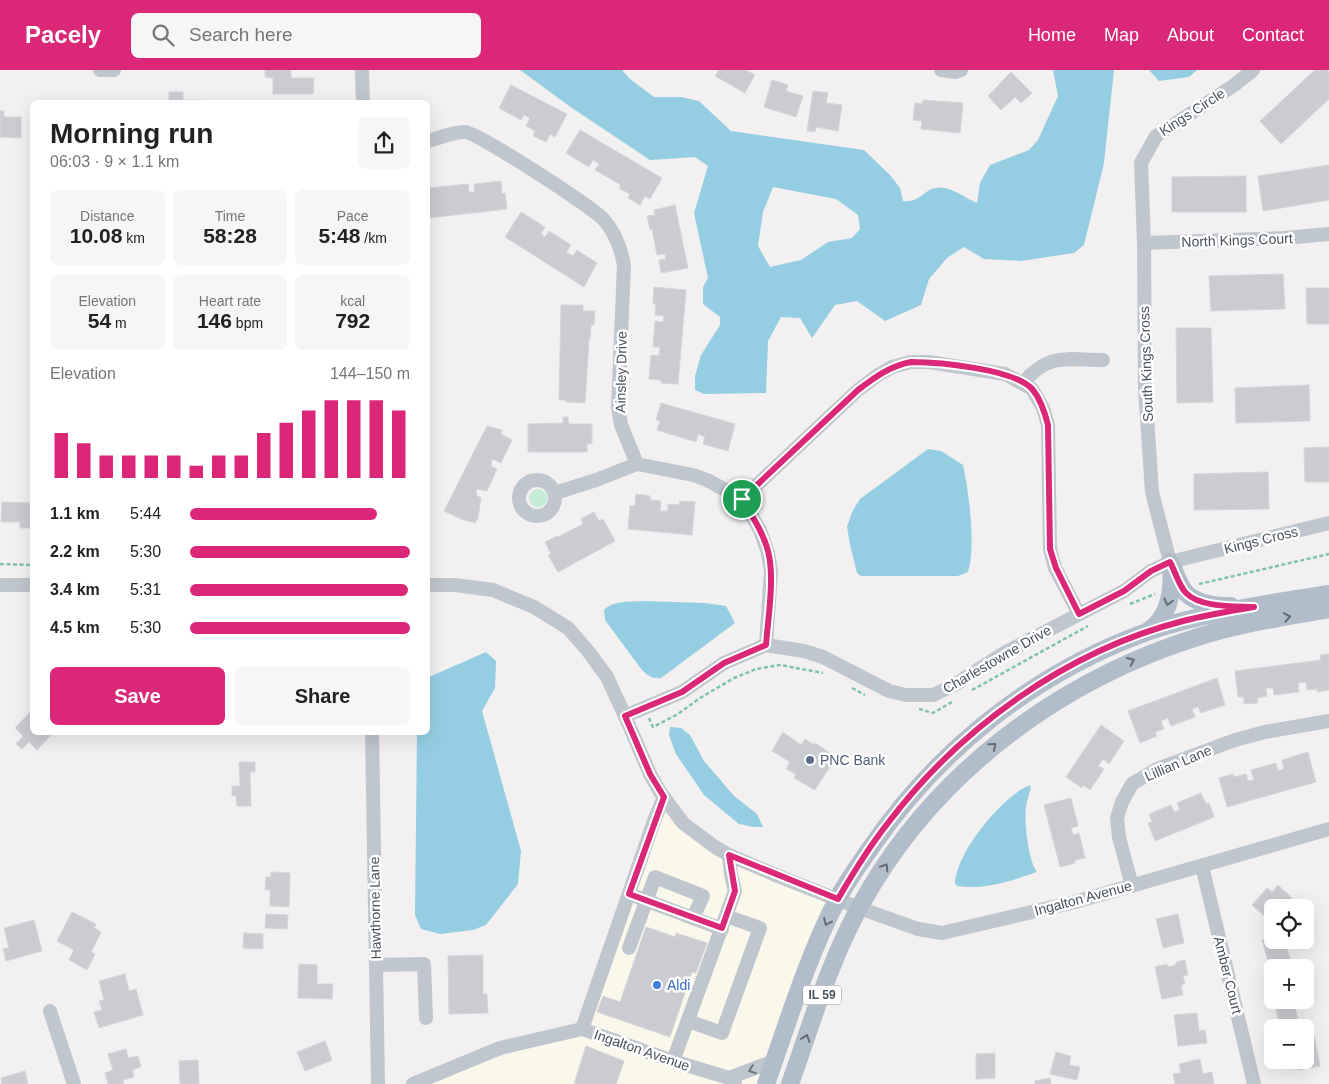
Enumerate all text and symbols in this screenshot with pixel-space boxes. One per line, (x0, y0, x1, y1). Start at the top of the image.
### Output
search box (131, 13, 481, 58)
text: Pacely (25, 21, 101, 48)
icon: search (149, 21, 177, 49)
text: Search here (189, 24, 293, 45)
text: Home (1028, 25, 1076, 45)
text: Map (1104, 25, 1139, 45)
text: About (1167, 25, 1214, 45)
text: Contact (1242, 25, 1304, 45)
street label: Kings Circle (1156, 85, 1228, 139)
button: share (358, 117, 410, 169)
text: Morning run (50, 118, 213, 149)
text: 06:03 · 9 × 1.1 km (50, 153, 179, 170)
text: Distance (80, 208, 135, 224)
text: Time (215, 208, 245, 224)
text: Pace (337, 208, 369, 224)
text: 10.08 (70, 224, 122, 247)
text: 58:28 (203, 224, 257, 247)
text: 5:48 (318, 224, 360, 247)
text: km (122, 230, 145, 246)
text: /km (360, 230, 387, 246)
street label: North Kings Court (1181, 230, 1293, 250)
text: Elevation (79, 293, 136, 309)
text: Heart rate (199, 293, 261, 309)
text: kcal (340, 293, 365, 309)
street label: South Kings Cross (1136, 306, 1156, 422)
text: 54 (88, 309, 111, 332)
text: 146 (197, 309, 232, 332)
text: 792 (335, 309, 370, 332)
text: m (111, 315, 127, 331)
text: bpm (232, 315, 263, 331)
street label: Ainsley Drive (612, 331, 630, 413)
text: Elevation (50, 365, 116, 382)
text: 144–150 m (330, 365, 410, 382)
pin (721, 478, 763, 520)
icon: arrive (728, 485, 756, 513)
text: 1.1 km (50, 505, 100, 522)
text: 5:44 (130, 505, 161, 522)
street label: Kings Cross (1222, 523, 1300, 557)
text: 2.2 km (50, 543, 100, 560)
text: 5:30 (130, 543, 161, 560)
text: 3.4 km (50, 581, 100, 598)
text: 5:31 (130, 581, 161, 598)
one-way arrow (1163, 597, 1174, 606)
one-way arrow (1282, 612, 1291, 622)
text: 4.5 km (50, 619, 100, 636)
text: 5:30 (130, 619, 161, 636)
street label: Charlestowne Drive (940, 621, 1054, 696)
one-way arrow (1126, 657, 1135, 668)
button: Save (50, 667, 225, 725)
button: Share (235, 667, 410, 725)
street label: Lillian Lane (1142, 742, 1214, 784)
one-way arrow (987, 743, 996, 752)
place label: PNC Bank (820, 752, 886, 768)
marker: PNC Bank (804, 754, 816, 766)
street label: Hawthorne Lane (366, 856, 384, 960)
one-way arrow (879, 863, 888, 872)
street label: Ingalton Avenue (1033, 877, 1134, 919)
map controls (1264, 899, 1314, 1069)
button: locate (1264, 899, 1314, 949)
one-way arrow (823, 917, 833, 926)
street label: Amber Court (1211, 935, 1245, 1016)
button: + (1264, 959, 1314, 1009)
place label: Aldi (667, 977, 690, 993)
marker: Aldi (651, 979, 663, 991)
road number: IL 59 (803, 986, 841, 1004)
button: − (1264, 1019, 1314, 1069)
street label: Ingalton Avenue (592, 1026, 692, 1074)
one-way arrow (801, 1034, 811, 1043)
one-way arrow (748, 1064, 757, 1074)

